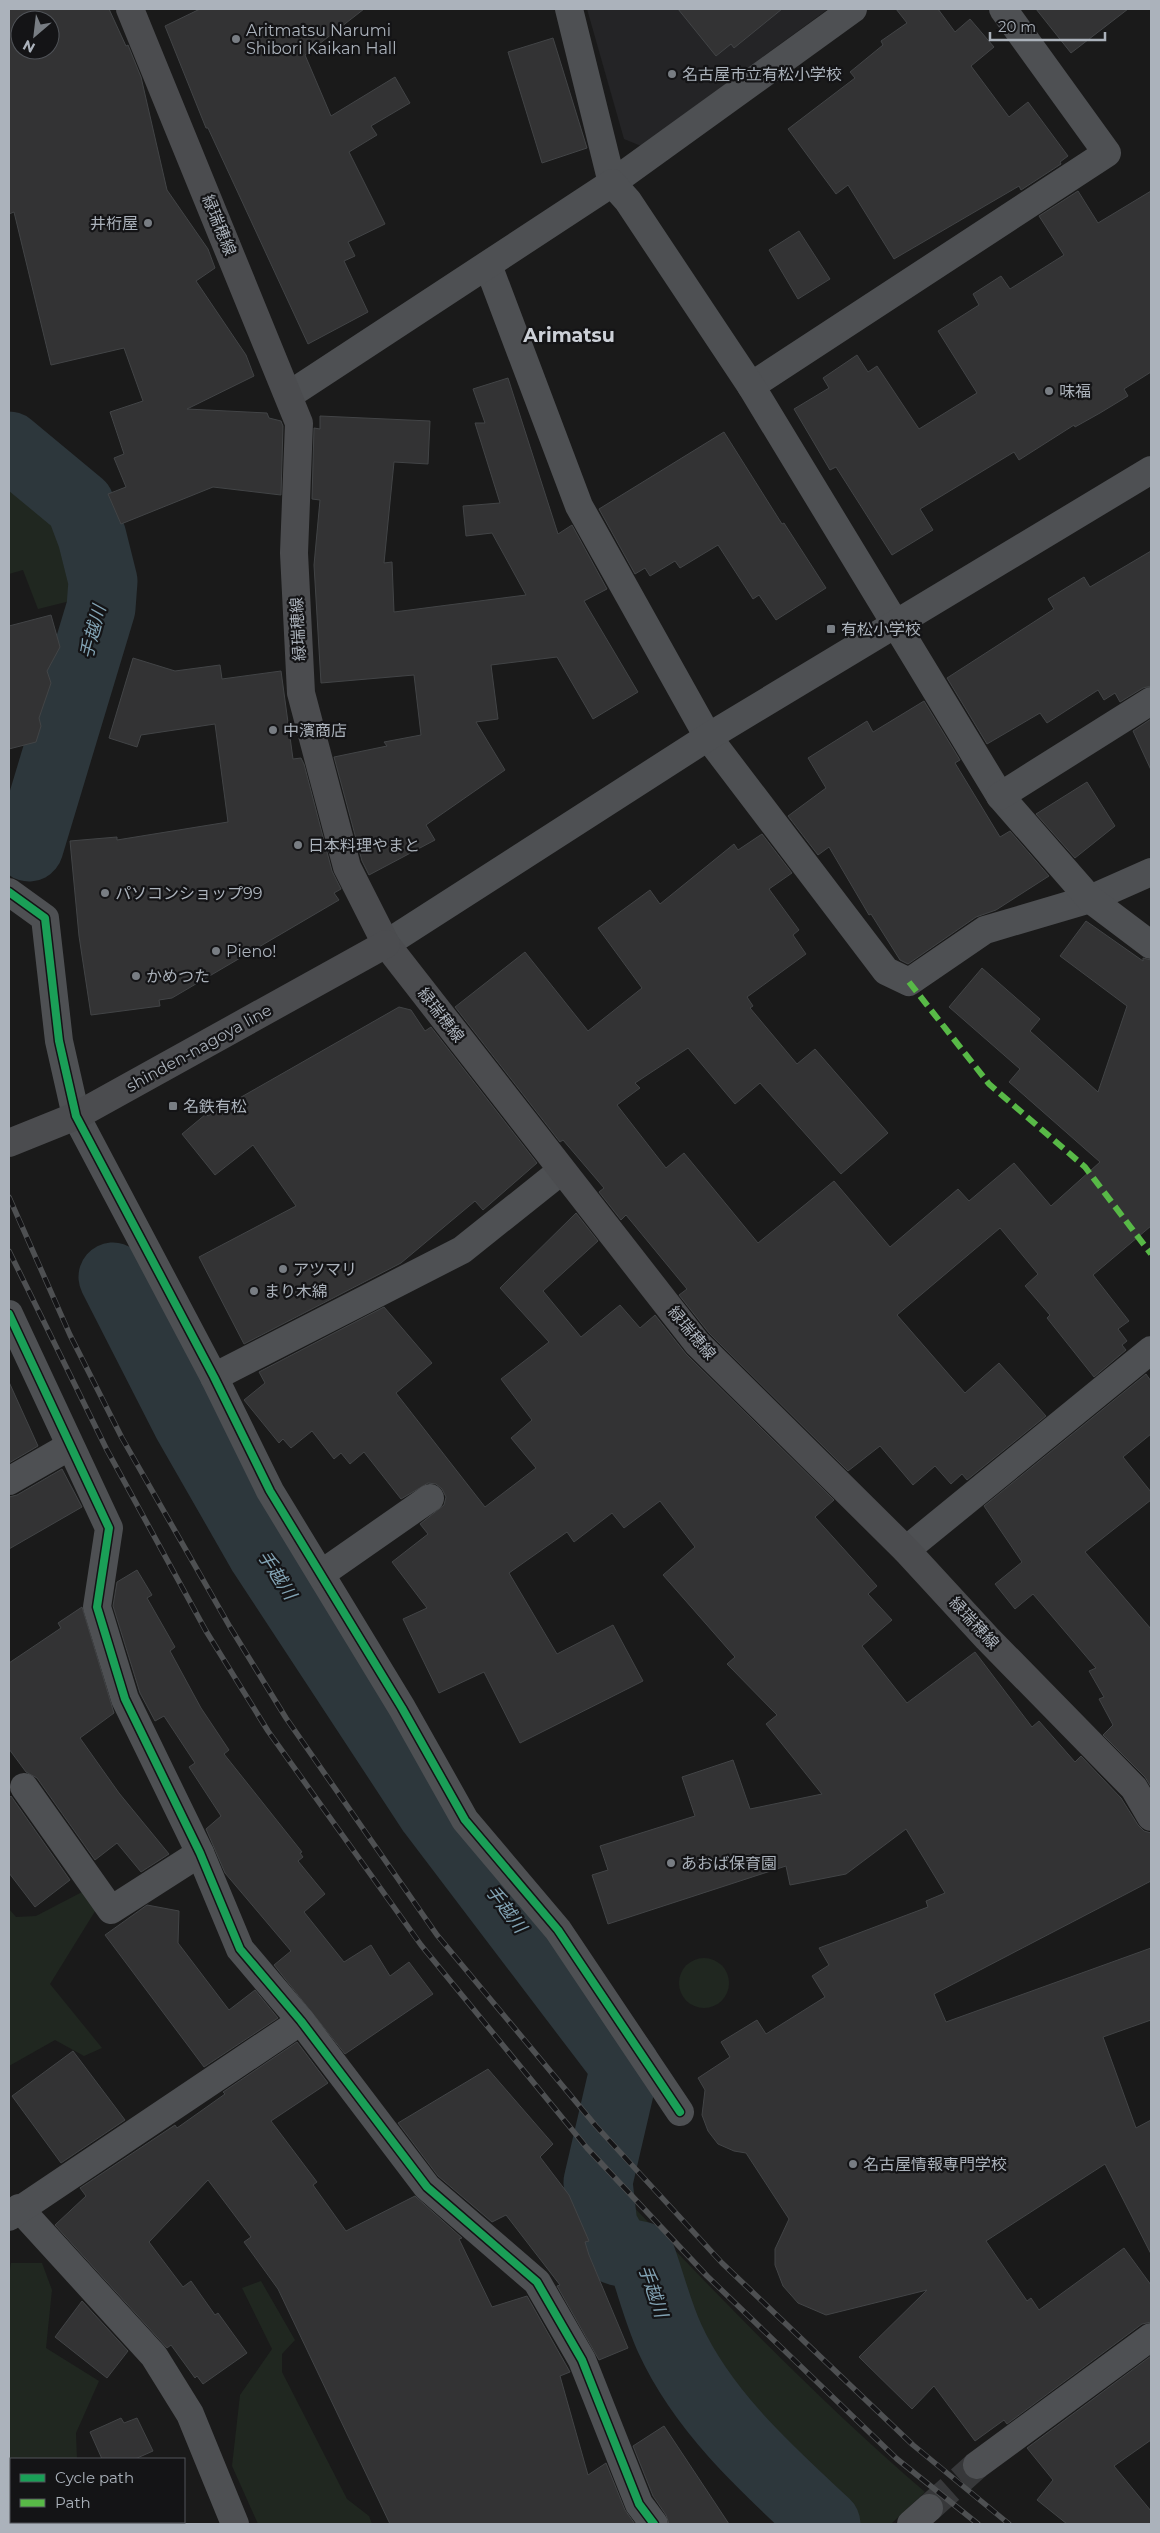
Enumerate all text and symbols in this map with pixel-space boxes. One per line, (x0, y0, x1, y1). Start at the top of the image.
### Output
north arrow (10, 10, 60, 60)
scale bar (990, 10, 1105, 42)
text: 20 m (998, 17, 1036, 36)
place label: Aritmatsu Narumi Shibori Kaikan Hall (246, 21, 396, 58)
marker: Aritmatsu Narumi Shibori Kaikan Hall (230, 33, 242, 45)
text: N (20, 36, 38, 57)
place label: 名古屋市立有松小学校 (682, 65, 842, 84)
marker: 名古屋市立有松小学校 (666, 68, 678, 80)
street label: 緑瑞穂線 (198, 192, 240, 258)
place label: 井桁屋 (90, 214, 138, 233)
marker: 井桁屋 (142, 217, 154, 229)
district label: Arimatsu (522, 324, 615, 347)
place label: 味福 (1059, 382, 1091, 401)
marker: 味福 (1043, 385, 1055, 397)
street label: 緑瑞穂線 (287, 597, 309, 661)
water label: 手越川 (75, 601, 111, 661)
place label: 有松小学校 (841, 620, 921, 639)
marker: 有松小学校 (825, 623, 837, 635)
place label: 中濱商店 (283, 721, 347, 740)
marker: 中濱商店 (267, 724, 279, 736)
place label: 日本料理やまと (308, 836, 420, 855)
marker: 日本料理やまと (292, 839, 304, 851)
place label: パソコンショップ99 (115, 884, 263, 903)
marker: パソコンショップ99 (99, 887, 111, 899)
place label: Pieno! (226, 942, 276, 961)
marker: Pieno! (210, 945, 222, 957)
place label: かめつた (146, 967, 210, 986)
marker: かめつた (130, 970, 142, 982)
street label: 緑瑞穂線 (414, 984, 468, 1046)
street label: shinden-nagoya line (123, 1000, 275, 1096)
place label: 名鉄有松 (183, 1097, 247, 1116)
marker: 名鉄有松 (167, 1100, 179, 1112)
place label: アツマリ (293, 1260, 357, 1279)
marker: アツマリ (277, 1263, 289, 1275)
place label: まり木綿 (264, 1282, 328, 1301)
marker: まり木綿 (248, 1285, 260, 1297)
street label: 緑瑞穂線 (664, 1302, 720, 1364)
water label: 手越川 (253, 1546, 302, 1605)
street label: 緑瑞穂線 (945, 1593, 1003, 1653)
place label: あおば保育園 (681, 1854, 777, 1873)
marker: あおば保育園 (665, 1857, 677, 1869)
water label: 手越川 (481, 1881, 532, 1939)
place label: 名古屋情報専門学校 (863, 2155, 1007, 2174)
marker: 名古屋情報専門学校 (847, 2158, 859, 2170)
water label: 手越川 (634, 2262, 673, 2322)
legend (10, 2458, 185, 2523)
text: Cycle path (55, 2468, 134, 2487)
text: Path (55, 2493, 91, 2512)

